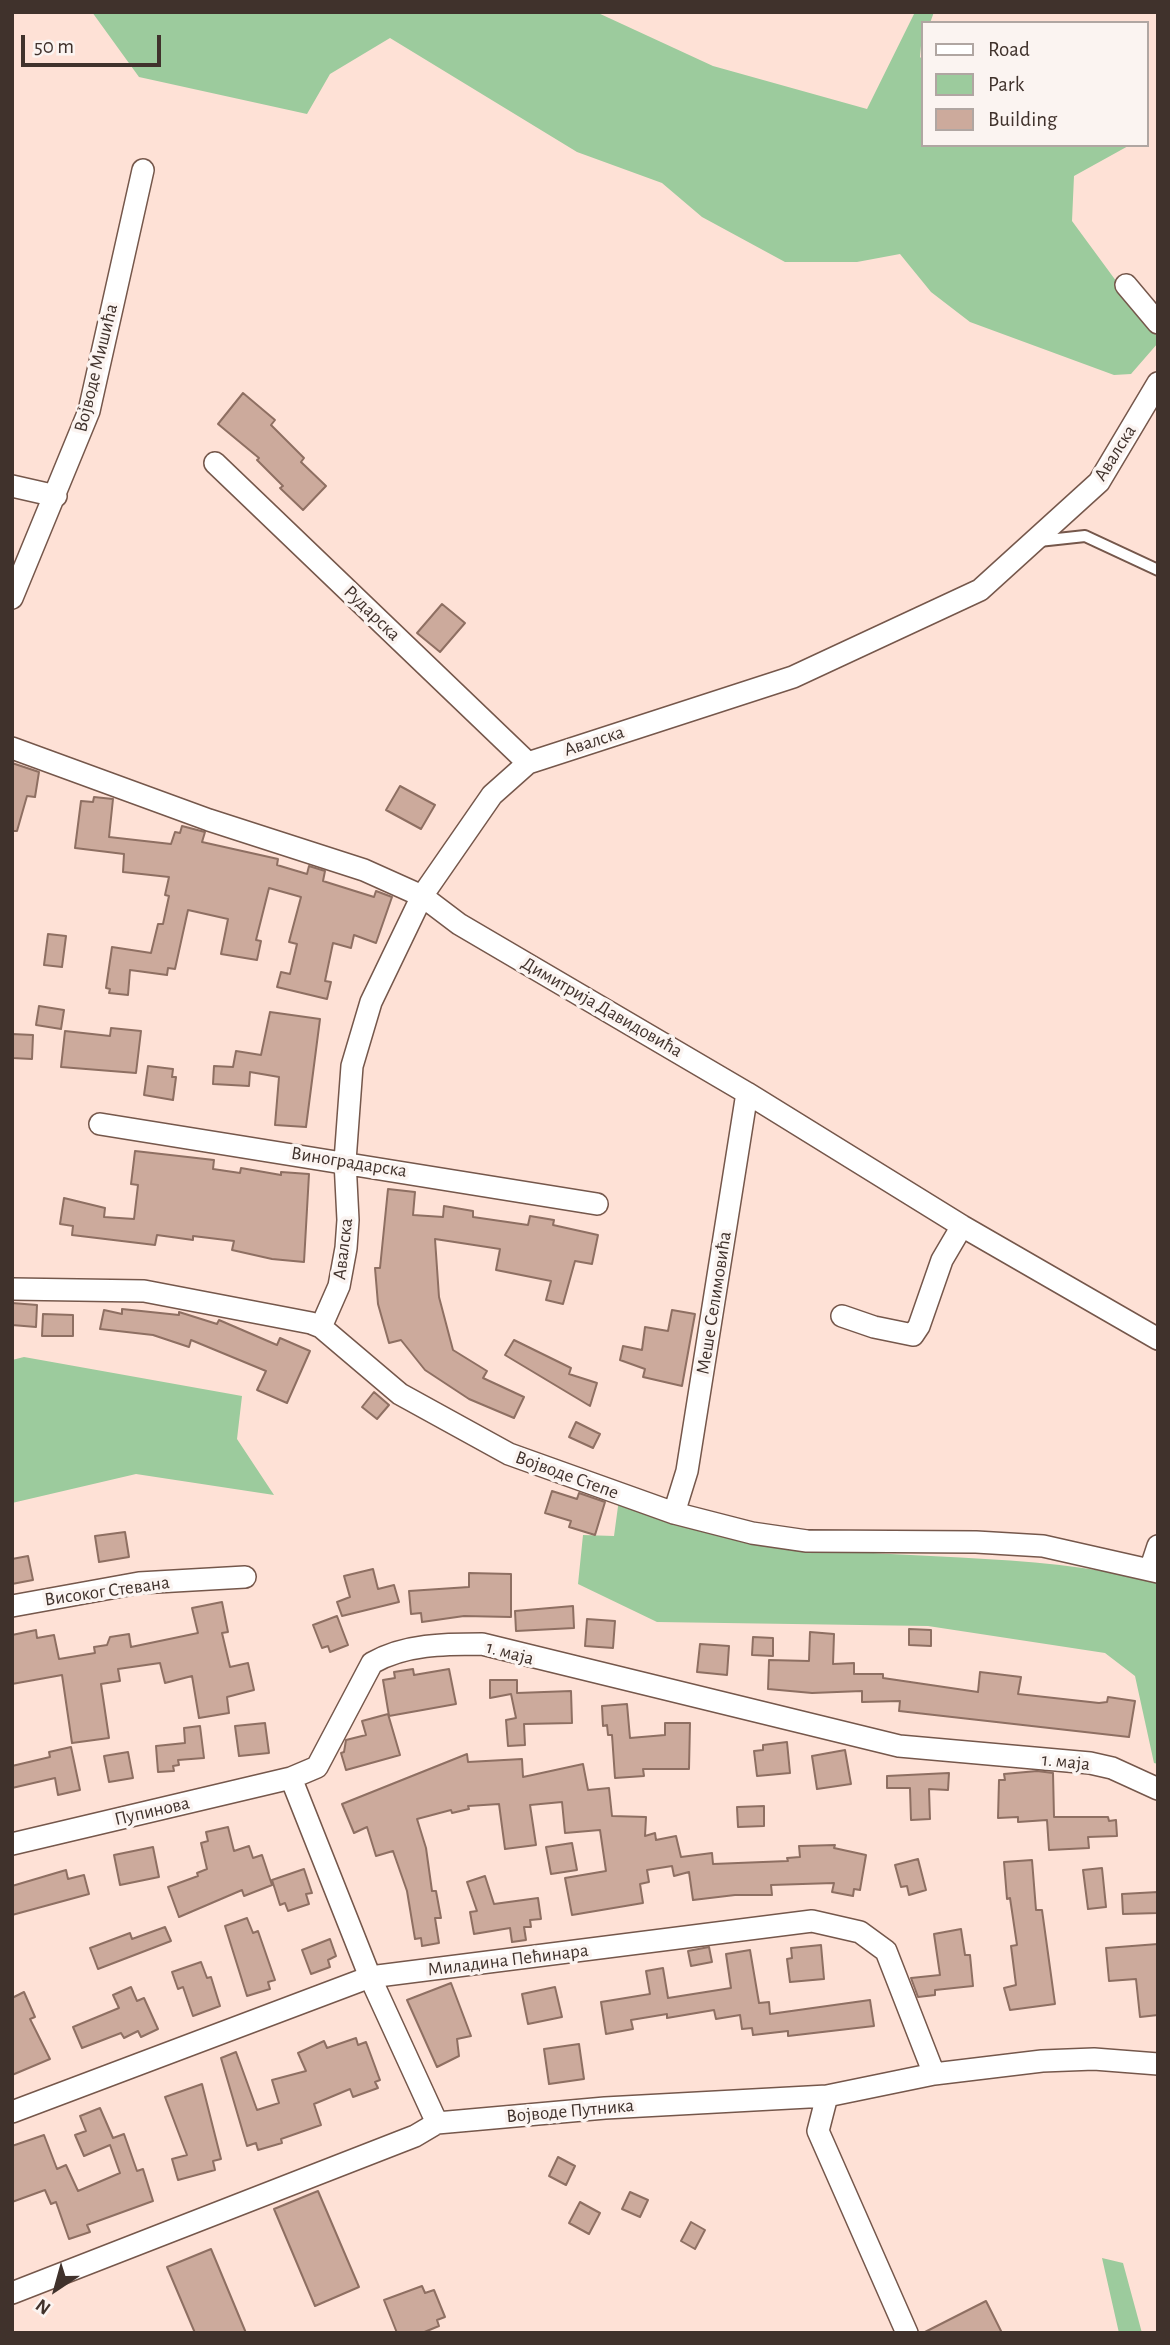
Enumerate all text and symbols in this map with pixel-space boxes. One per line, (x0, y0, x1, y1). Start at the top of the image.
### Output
scale bar (24, 21, 164, 65)
legend (922, 21, 1149, 147)
text: 50 m (34, 36, 74, 57)
text: Road (988, 39, 1030, 60)
text: Park (988, 74, 1024, 95)
text: Building (988, 109, 1057, 130)
street label: Војводе Мишића (69, 301, 123, 435)
street label: Авалска (1089, 421, 1141, 485)
street label: Рударска (339, 580, 405, 646)
street label: Авалска (561, 721, 627, 761)
street label: Димитрија Давидовића (517, 952, 687, 1062)
street label: Виноградарска (289, 1142, 409, 1182)
street label: Авалска (328, 1217, 358, 1281)
street label: Меше Селимовића (691, 1230, 737, 1376)
street label: Војводе Степе (512, 1446, 622, 1504)
street label: Високог Стевана (43, 1571, 171, 1611)
street label: 1. маја (484, 1636, 536, 1670)
street label: 1. маја (1041, 1748, 1091, 1776)
street label: Пупинова (112, 1791, 192, 1831)
street label: Миладина Пећинара (426, 1939, 590, 1981)
street label: Војводе Путника (505, 2094, 635, 2128)
north arrow (21, 2254, 91, 2324)
text: N (32, 2295, 54, 2318)

